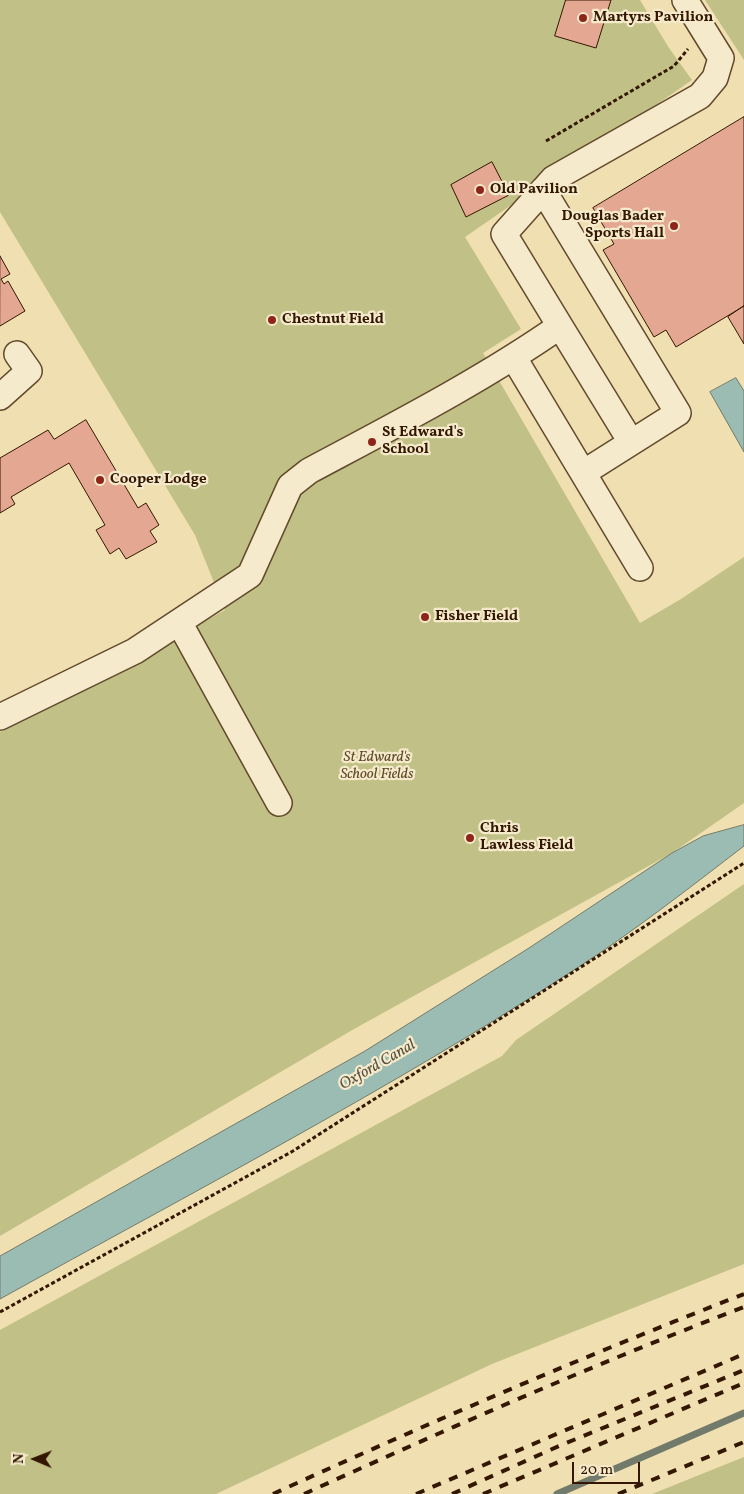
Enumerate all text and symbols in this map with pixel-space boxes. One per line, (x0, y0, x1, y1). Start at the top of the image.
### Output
place label: Martyrs Pavilion (593, 9, 713, 27)
marker: Martyrs Pavilion (577, 12, 589, 24)
place label: Old Pavilion (490, 181, 578, 199)
marker: Old Pavilion (474, 184, 486, 196)
place label: Douglas Bader Sports Hall (562, 208, 664, 243)
marker: Douglas Bader Sports Hall (668, 220, 680, 232)
place label: Chestnut Field (282, 311, 384, 329)
marker: Chestnut Field (266, 314, 278, 326)
place label: St Edward's School (382, 424, 463, 459)
marker: St Edward's School (366, 436, 378, 448)
place label: Cooper Lodge (110, 471, 207, 489)
marker: Cooper Lodge (94, 474, 106, 486)
place label: Fisher Field (435, 608, 518, 626)
marker: Fisher Field (419, 611, 431, 623)
park label: St Edward's School Fields (340, 749, 414, 784)
place label: Chris Lawless Field (480, 820, 573, 855)
marker: Chris Lawless Field (464, 832, 476, 844)
water label: Oxford Canal (336, 1036, 420, 1096)
north arrow (10, 1434, 60, 1484)
scale bar (574, 1452, 642, 1484)
text: N (10, 1453, 29, 1464)
text: 20 m (580, 1460, 613, 1481)

